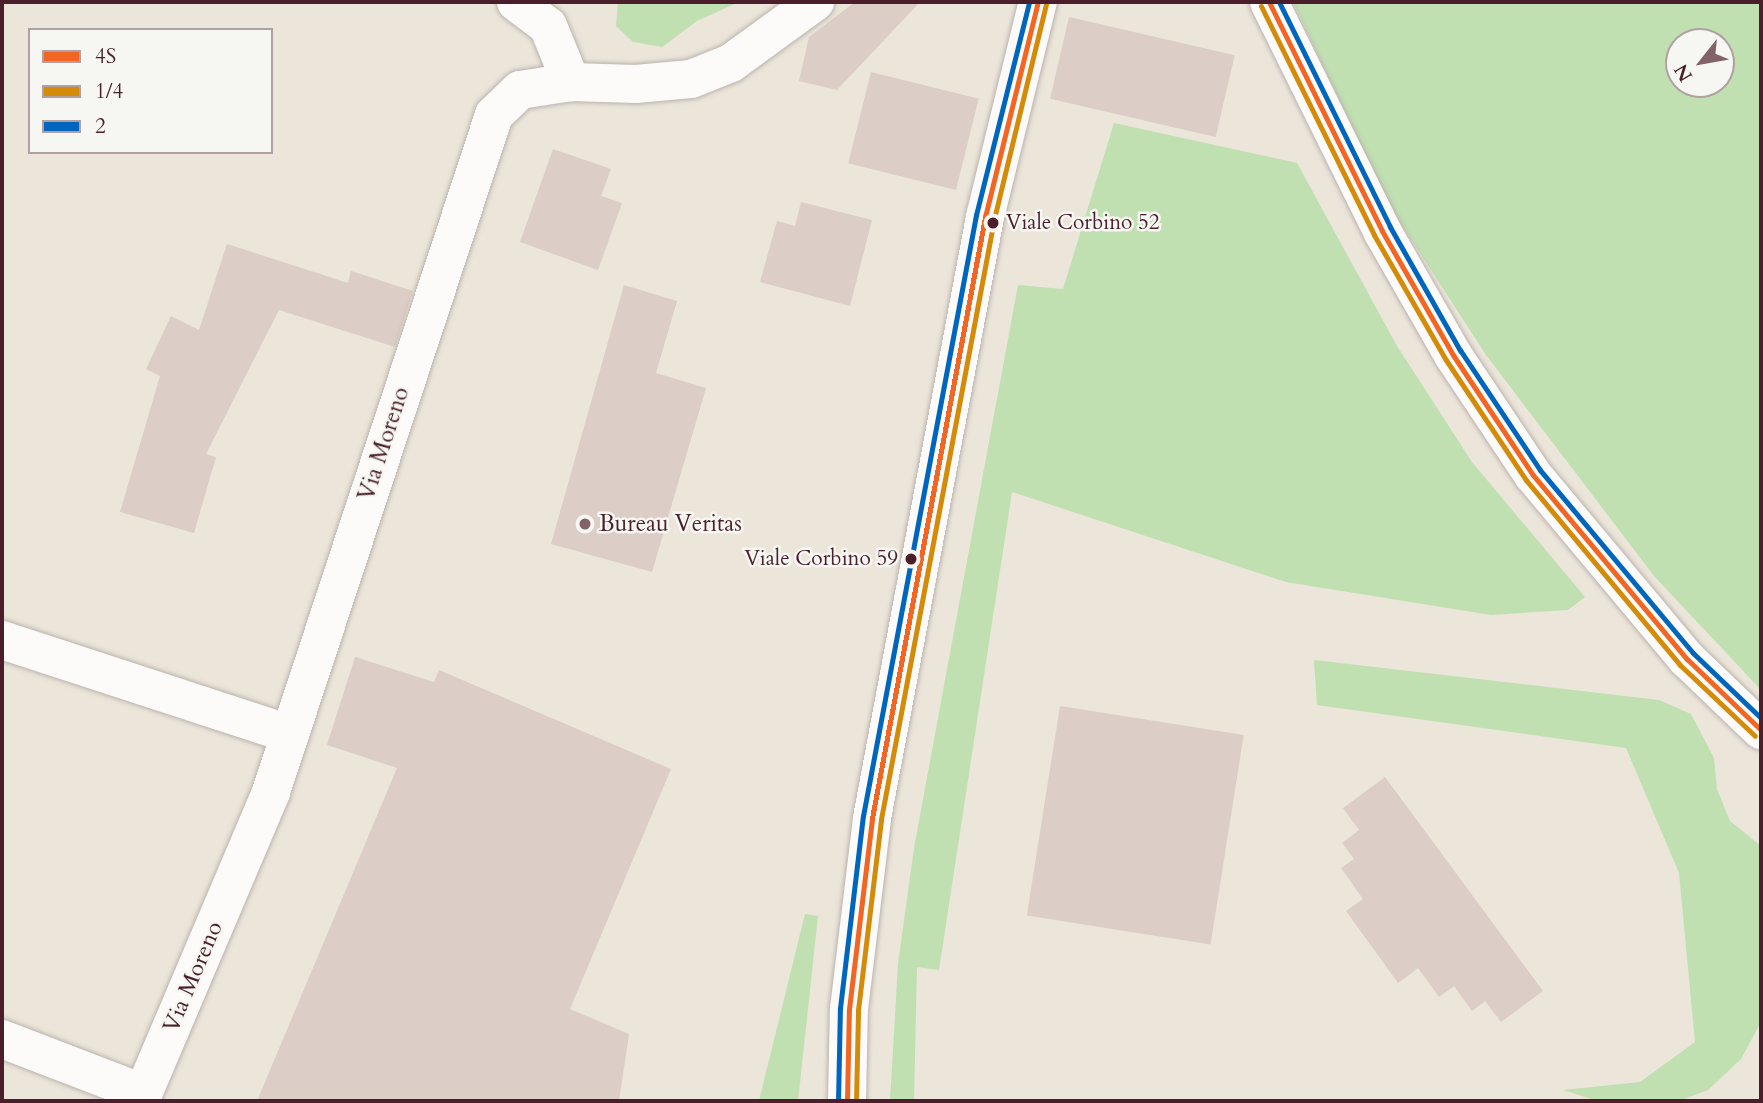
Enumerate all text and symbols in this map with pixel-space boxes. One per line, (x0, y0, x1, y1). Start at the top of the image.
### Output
legend (28, 28, 273, 154)
north arrow (1665, 28, 1735, 98)
text: 4S (95, 42, 116, 71)
text: N (1668, 59, 1699, 87)
text: 1/4 (95, 77, 123, 106)
text: 2 (95, 112, 106, 141)
place label: Viale Corbino 52 (1006, 210, 1160, 236)
marker: Viale Corbino 52 (986, 216, 1000, 230)
street label: Via Moreno (353, 384, 415, 504)
place label: Bureau Veritas (599, 510, 742, 538)
marker: Bureau Veritas (577, 516, 593, 532)
place label: Viale Corbino 59 (744, 546, 898, 572)
marker: Viale Corbino 59 (904, 552, 918, 566)
street label: Via Moreno (157, 917, 229, 1037)

